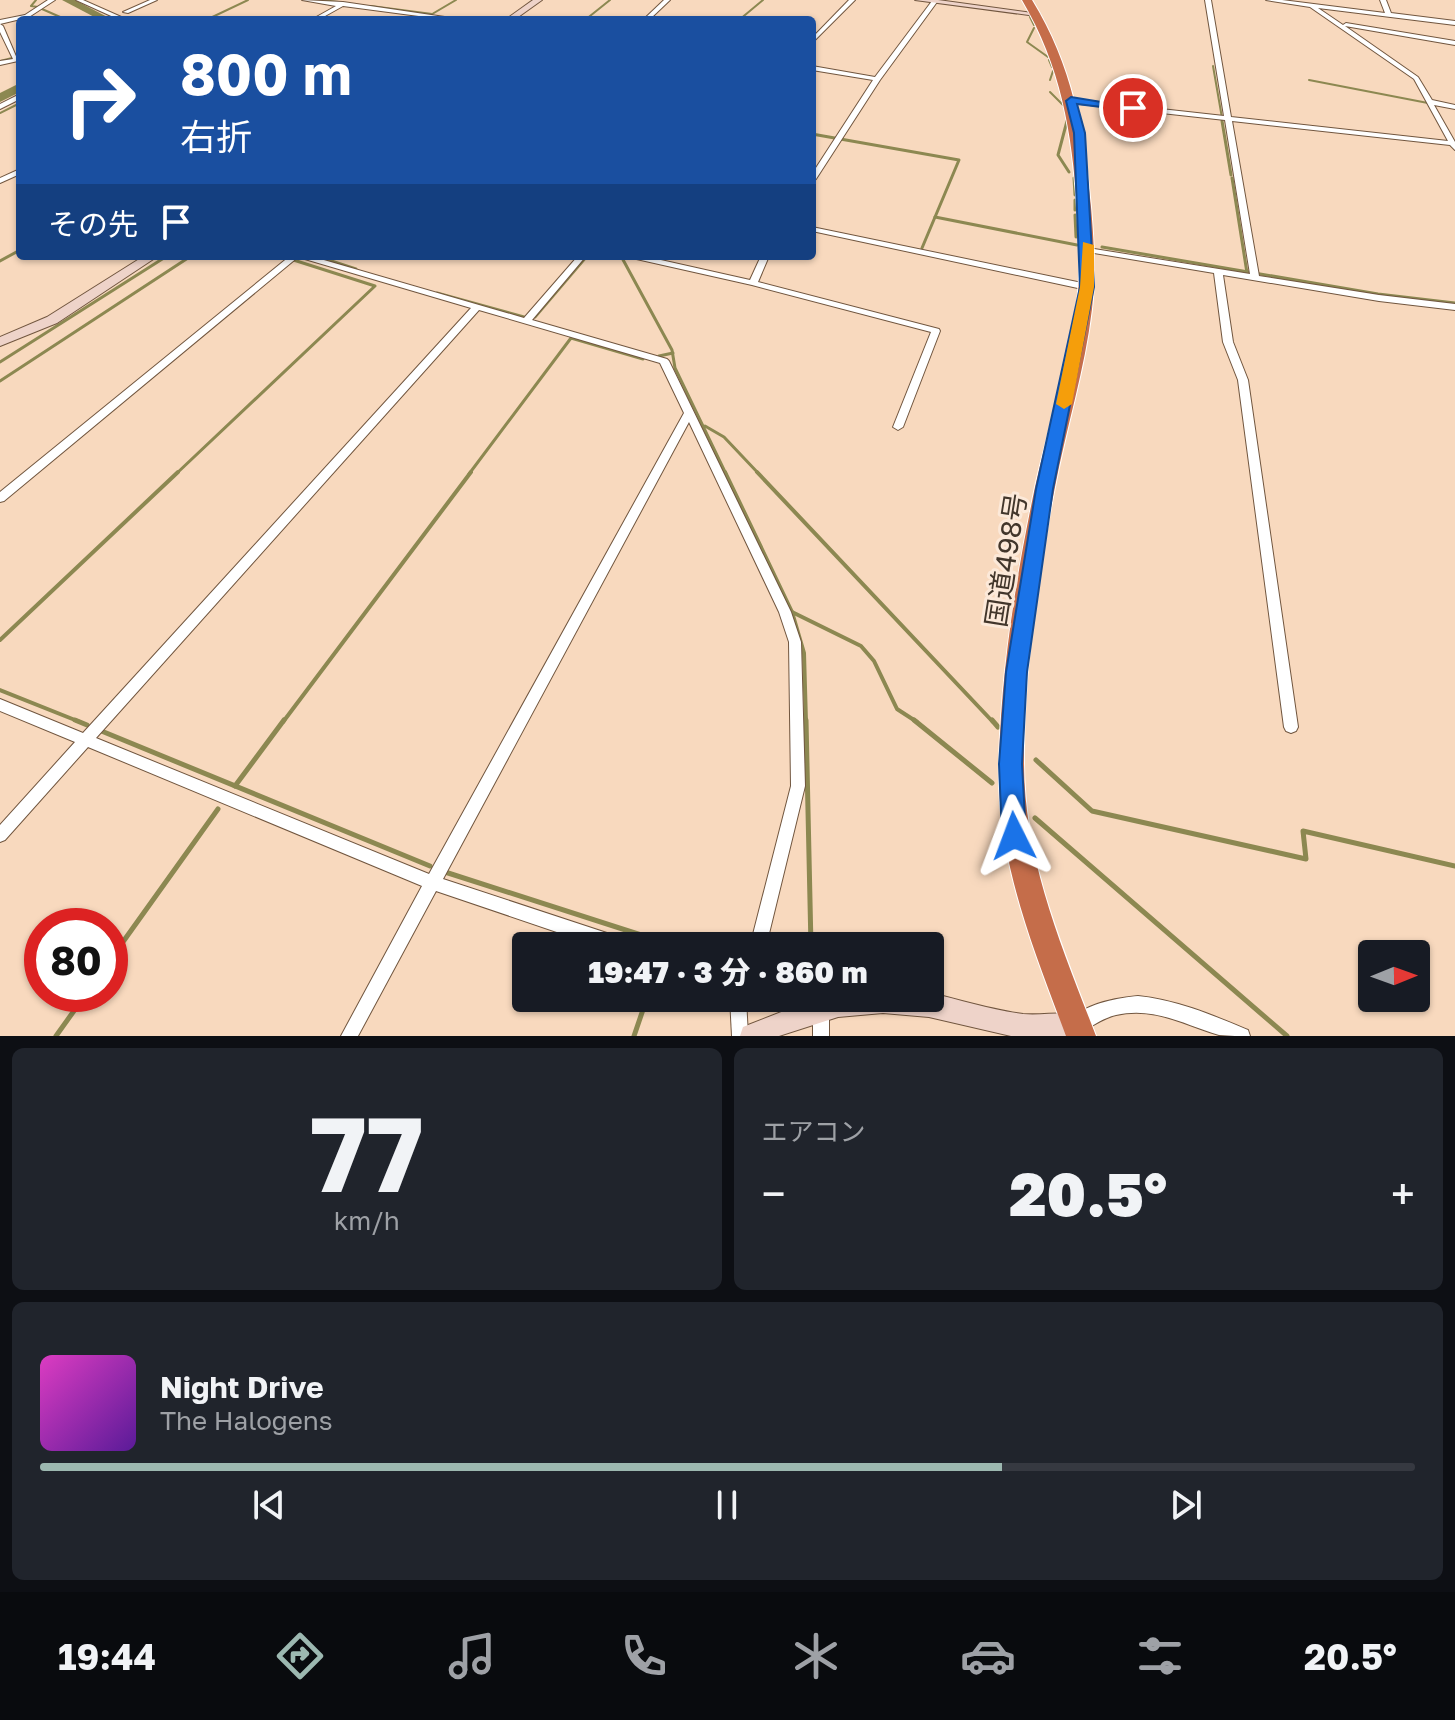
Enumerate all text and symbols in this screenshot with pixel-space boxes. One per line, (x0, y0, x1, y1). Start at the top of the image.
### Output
text: 800 m (180, 40, 352, 107)
icon: right (48, 48, 152, 152)
pin (1099, 74, 1167, 142)
icon: arrive (1111, 86, 1155, 130)
text: 右折 (180, 115, 252, 158)
icon: arrive (154, 200, 198, 244)
text: その先 (48, 206, 138, 242)
street label: 国道498号 (979, 491, 1032, 629)
position arrow (972, 794, 1056, 878)
speed limit sign: 80 (24, 908, 128, 1012)
north arrow (1358, 940, 1430, 1012)
map controls (1358, 940, 1430, 1012)
text: 19:47 · 3 分 · 860 m (588, 954, 868, 990)
text: 77 (310, 1090, 423, 1215)
text: エアコン (762, 1116, 866, 1147)
text: 20.5° (1009, 1157, 1167, 1229)
text: − (762, 1167, 786, 1220)
text: + (1391, 1167, 1415, 1220)
text: km/h (334, 1205, 400, 1236)
text: Night Drive (160, 1369, 324, 1405)
text: The Halogens (160, 1405, 333, 1436)
icon: previous (247, 1483, 291, 1527)
icon: pause (705, 1483, 749, 1527)
icon: next (1164, 1483, 1208, 1527)
icon: directions (272, 1628, 328, 1684)
icon: music (444, 1628, 500, 1684)
icon: phone (616, 1628, 672, 1684)
icon: climate (788, 1628, 844, 1684)
icon: car (960, 1628, 1016, 1684)
icon: filters (1132, 1628, 1188, 1684)
text: 19:44 (58, 1635, 156, 1678)
text: 20.5° (1304, 1635, 1397, 1678)

